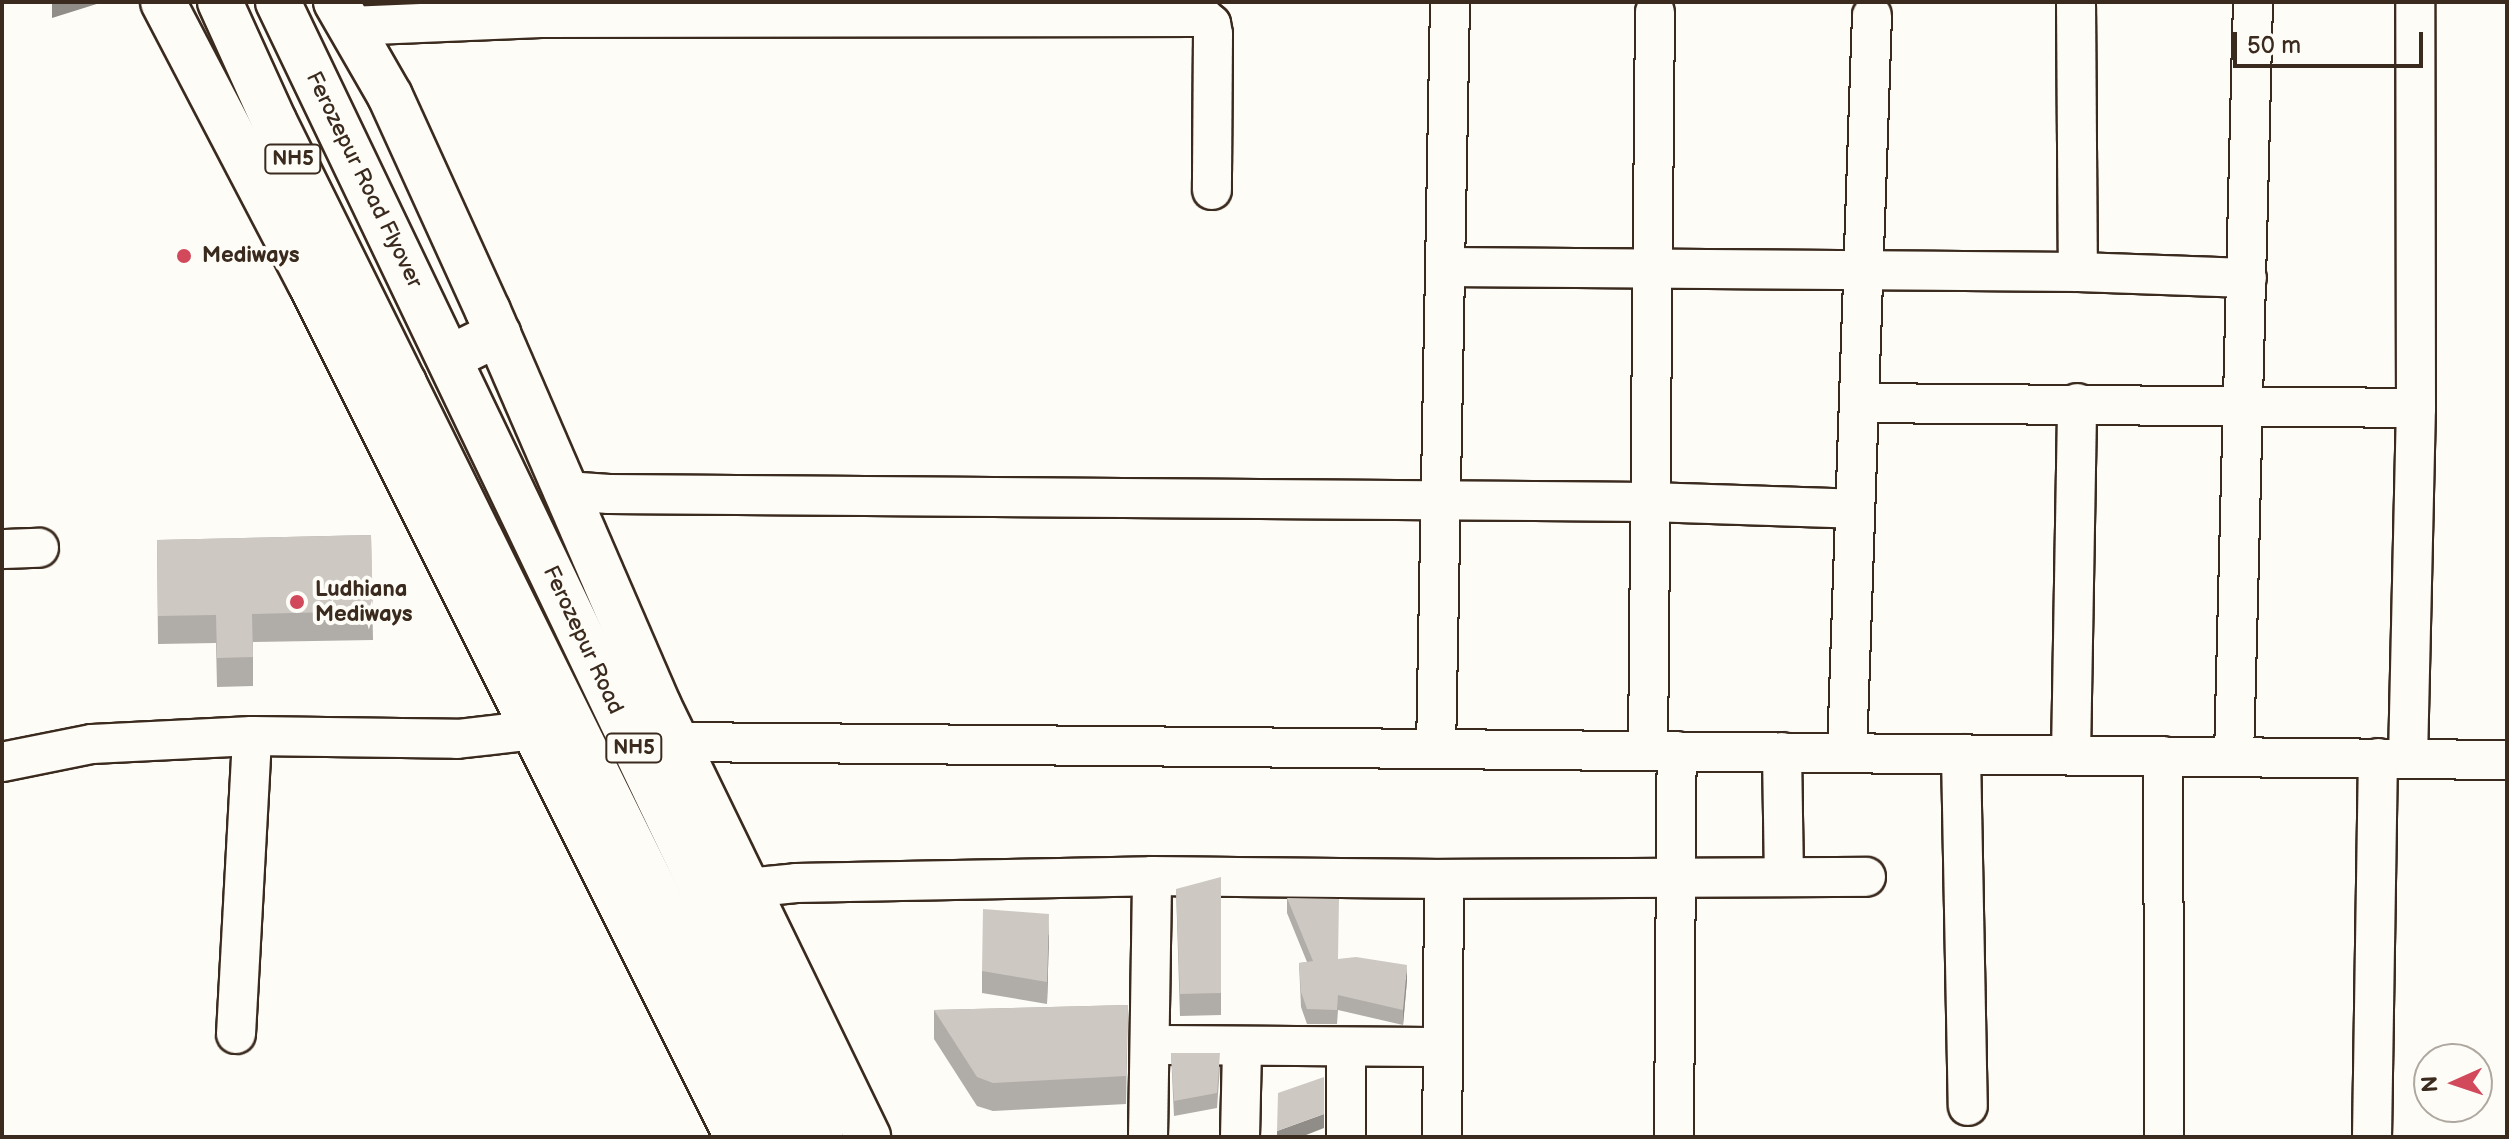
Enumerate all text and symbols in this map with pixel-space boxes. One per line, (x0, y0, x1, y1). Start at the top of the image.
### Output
scale bar (2237, 16, 2427, 66)
text: 50 m (2247, 31, 2301, 60)
street label: Ferozepur Road Flyover (300, 68, 428, 292)
road number: NH5 (263, 143, 323, 175)
place label: Mediways (202, 243, 300, 269)
marker: Mediways (173, 245, 195, 267)
street label: Ferozepur Road (537, 562, 629, 718)
place label: Ludhiana Mediways (315, 576, 413, 628)
marker: Ludhiana Mediways (286, 591, 308, 613)
road number: NH5 (604, 732, 664, 764)
north arrow (2413, 1043, 2493, 1123)
text: N (2417, 1075, 2444, 1093)

